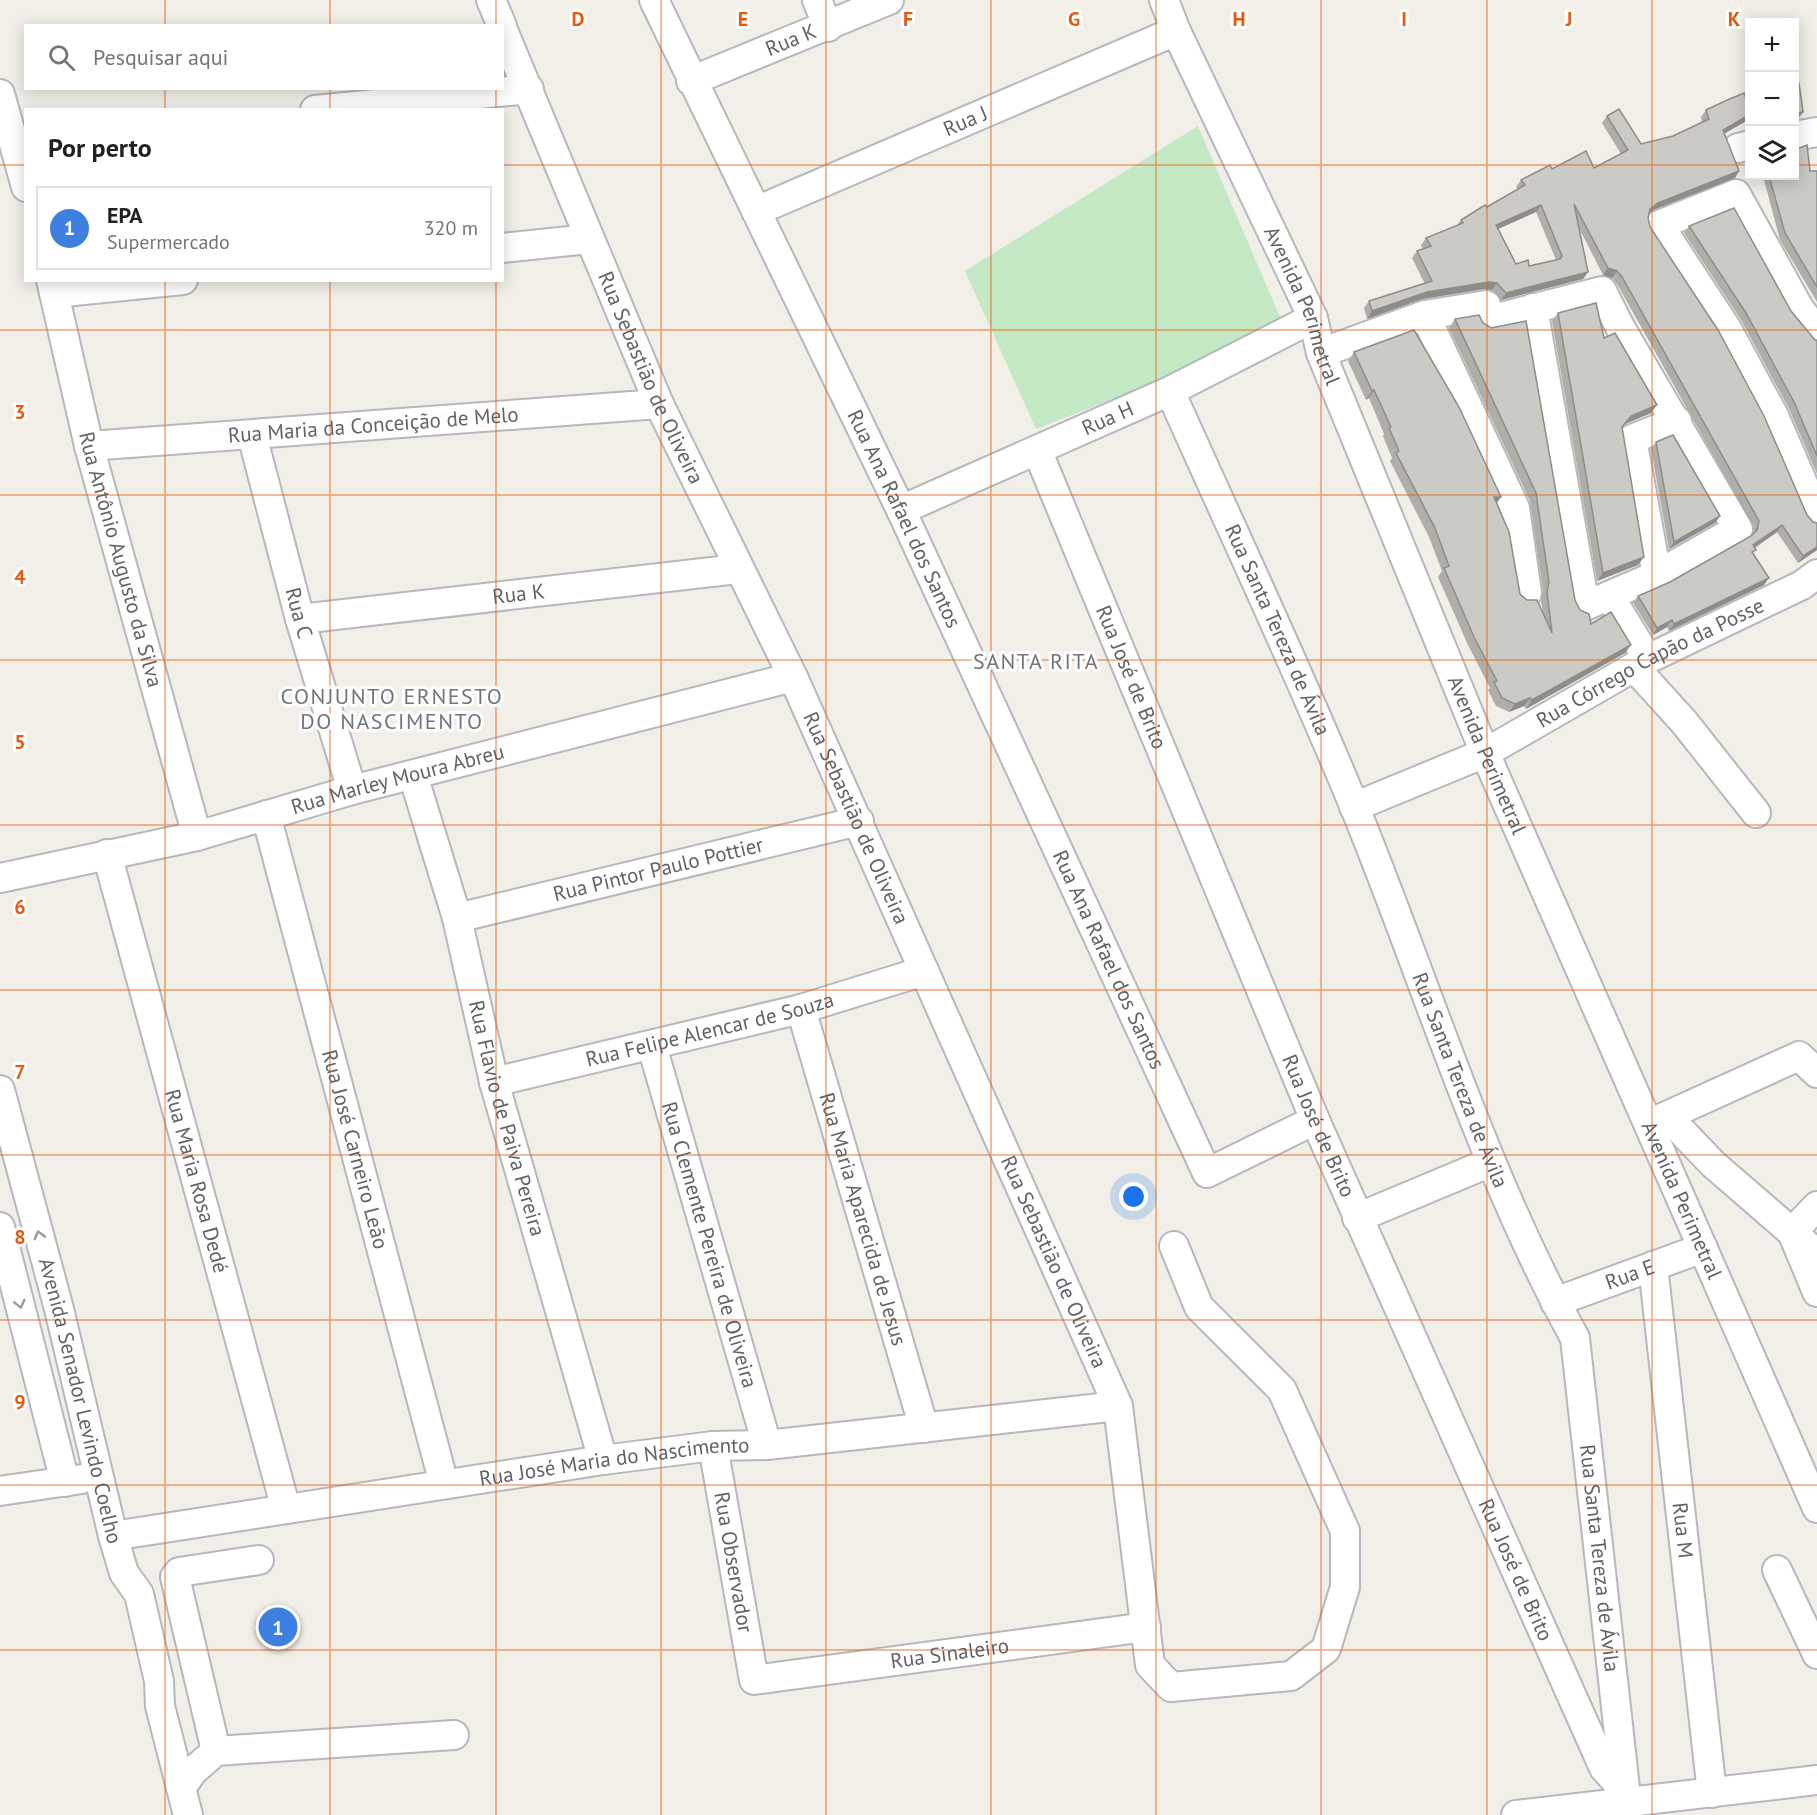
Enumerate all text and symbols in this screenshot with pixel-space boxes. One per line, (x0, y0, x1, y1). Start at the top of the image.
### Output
text: D (572, 6, 585, 32)
text: E (738, 6, 748, 32)
text: F (903, 6, 913, 32)
text: G (1068, 6, 1080, 32)
text: H (1232, 6, 1246, 32)
text: I (1401, 6, 1407, 32)
text: J (1565, 6, 1572, 32)
text: K (1728, 6, 1741, 32)
street label: Rua K (761, 17, 820, 62)
map controls (1745, 18, 1799, 180)
button: + (1745, 18, 1799, 72)
search box (24, 24, 504, 90)
icon: search (45, 41, 78, 74)
text: Pesquisar aqui (93, 43, 229, 71)
button: − (1745, 72, 1799, 126)
street label: Rua J (939, 99, 992, 142)
button: layers (1745, 126, 1799, 180)
text: Por perto (48, 131, 152, 164)
text: EPA (107, 201, 143, 229)
text: 1 (64, 215, 75, 241)
text: 320 m (424, 215, 478, 241)
street label: Avenida Perimetral (1258, 222, 1347, 389)
text: Supermercado (107, 229, 230, 255)
street label: Rua Sebastião de Oliveira (592, 267, 710, 488)
street label: Rua H (1077, 395, 1138, 441)
text: 3 (14, 399, 26, 425)
street label: Rua Maria da Conceição de Melo (227, 400, 519, 449)
street label: Rua Ana Rafael dos Santos (841, 405, 968, 632)
street label: Rua Antônio Augusto da Silva (73, 429, 169, 690)
street label: Rua Santa Tereza de Ávila (1219, 520, 1337, 740)
text: 4 (14, 564, 26, 590)
street label: Rua K (491, 577, 546, 610)
street label: Rua C (279, 585, 319, 642)
street label: Rua Córrego Capão da Posse (1531, 591, 1768, 734)
street label: Rua José de Brito (1090, 601, 1174, 753)
district label: SANTA RITA (973, 647, 1099, 675)
street label: Avenida Perimetral (1442, 672, 1533, 838)
district label: CONJUNTO ERNESTO DO NASCIMENTO (281, 682, 503, 735)
street label: Rua Sebastião de Oliveira (797, 707, 915, 928)
text: 5 (14, 729, 26, 755)
street label: Rua Marley Moura Abreu (288, 738, 507, 820)
street label: Rua Pintor Paulo Pottier (550, 831, 766, 907)
street label: Rua Ana Rafael dos Santos (1047, 846, 1171, 1073)
text: 6 (14, 894, 26, 920)
street label: Rua Santa Tereza de Ávila (1406, 969, 1515, 1192)
street label: Rua Felipe Alencar de Souza (583, 986, 837, 1073)
street label: Rua Flavio de Paiva Pereira (463, 998, 552, 1239)
street label: Rua José Carneiro Leão (316, 1047, 395, 1252)
street label: Rua José de Brito (1276, 1050, 1362, 1201)
text: 7 (14, 1059, 26, 1085)
street label: Rua Maria Rosa Dedé (159, 1086, 235, 1276)
street label: Rua Maria Aparecida de Jesus (813, 1089, 913, 1349)
street label: Rua Clemente Pereira de Oliveira (656, 1098, 764, 1391)
street label: Avenida Perimetral (1636, 1117, 1729, 1283)
street label: Rua Sebastião de Oliveira (995, 1151, 1113, 1372)
your location (1119, 1182, 1148, 1211)
text: 8 (14, 1224, 26, 1250)
one-way arrow (34, 1231, 46, 1241)
street label: Rua E (1601, 1253, 1659, 1296)
street label: Avenida Senador Levindo Coelho (33, 1255, 129, 1547)
one-way arrow (13, 1299, 26, 1309)
text: 9 (14, 1389, 26, 1415)
street label: Rua José Maria do Nascimento (477, 1431, 750, 1492)
street label: Rua Santa Tereza de Ávila (1574, 1443, 1626, 1673)
street label: Rua Observador (708, 1490, 759, 1635)
street label: Rua José de Brito (1473, 1494, 1560, 1645)
street label: Rua M (1667, 1501, 1700, 1560)
pin: 1 (258, 1604, 298, 1650)
street label: Rua Sinaleiro (889, 1632, 1010, 1674)

